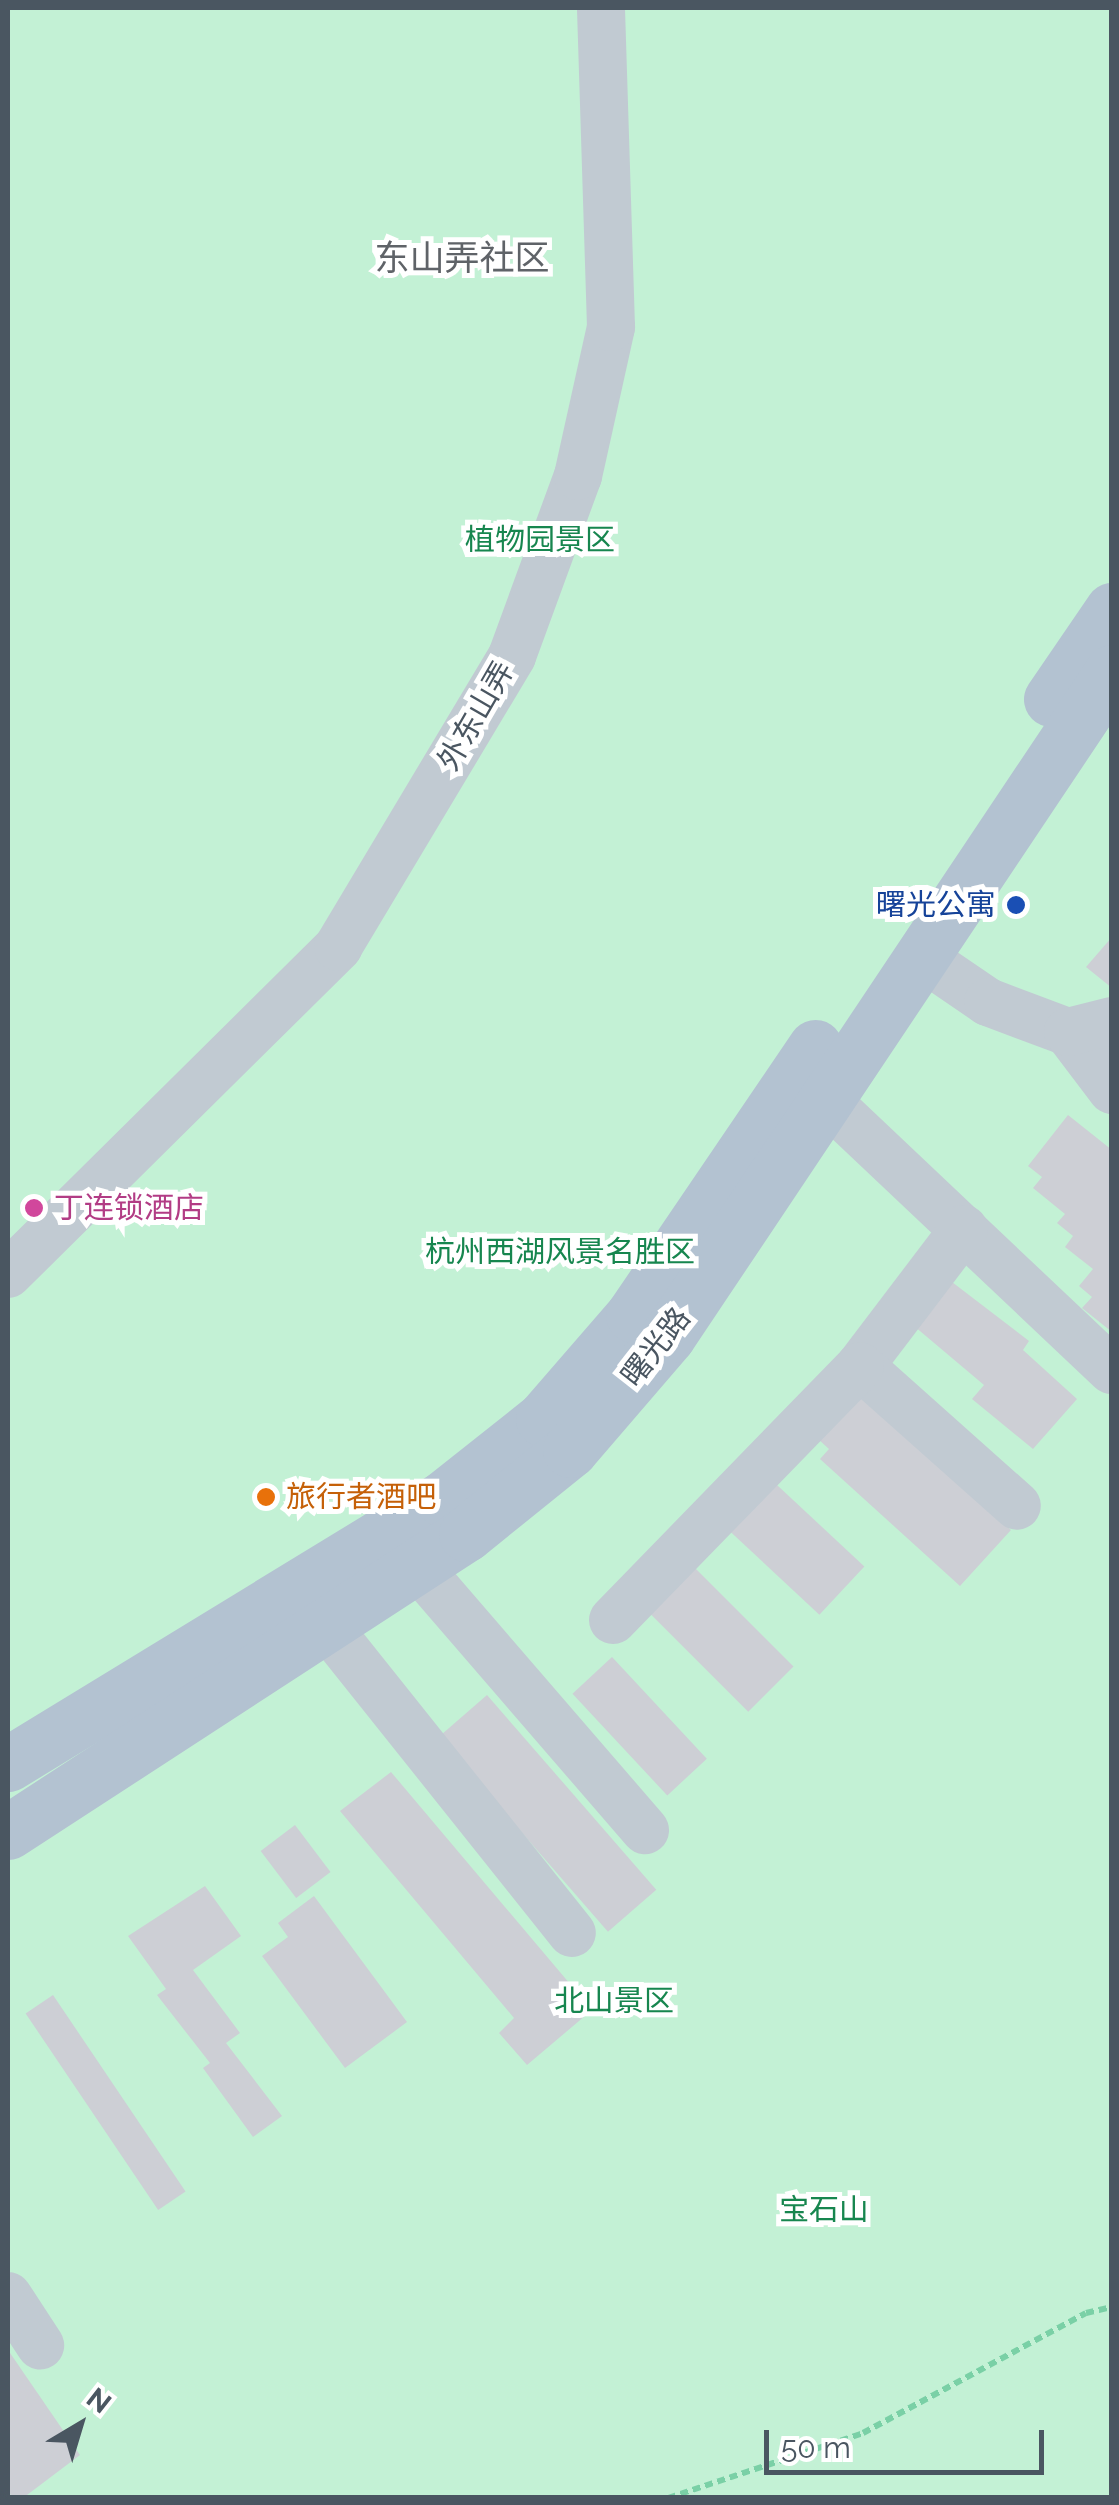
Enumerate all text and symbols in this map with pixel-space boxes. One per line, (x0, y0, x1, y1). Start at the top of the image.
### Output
district label: 东山弄社区 (375, 237, 549, 279)
park label: 植物园景区 (465, 522, 615, 558)
street label: 外东山弄 (430, 655, 522, 777)
place label: 曙光公寓 (876, 887, 996, 923)
marker: 曙光公寓 (1005, 894, 1027, 916)
place label: 丁连锁酒店 (54, 1190, 204, 1226)
marker: 丁连锁酒店 (23, 1197, 45, 1219)
park label: 杭州西湖风景名胜区 (425, 1234, 695, 1270)
street label: 曙光路 (614, 1300, 698, 1394)
place label: 旅行者酒吧 (286, 1479, 436, 1515)
marker: 旅行者酒吧 (255, 1486, 277, 1508)
park label: 北山景区 (554, 1983, 674, 2019)
park label: 宝石山 (779, 2192, 869, 2228)
north arrow (30, 2375, 130, 2475)
text: N (80, 2381, 117, 2421)
scale bar (769, 2410, 1049, 2472)
text: 50 m (781, 2430, 851, 2465)

